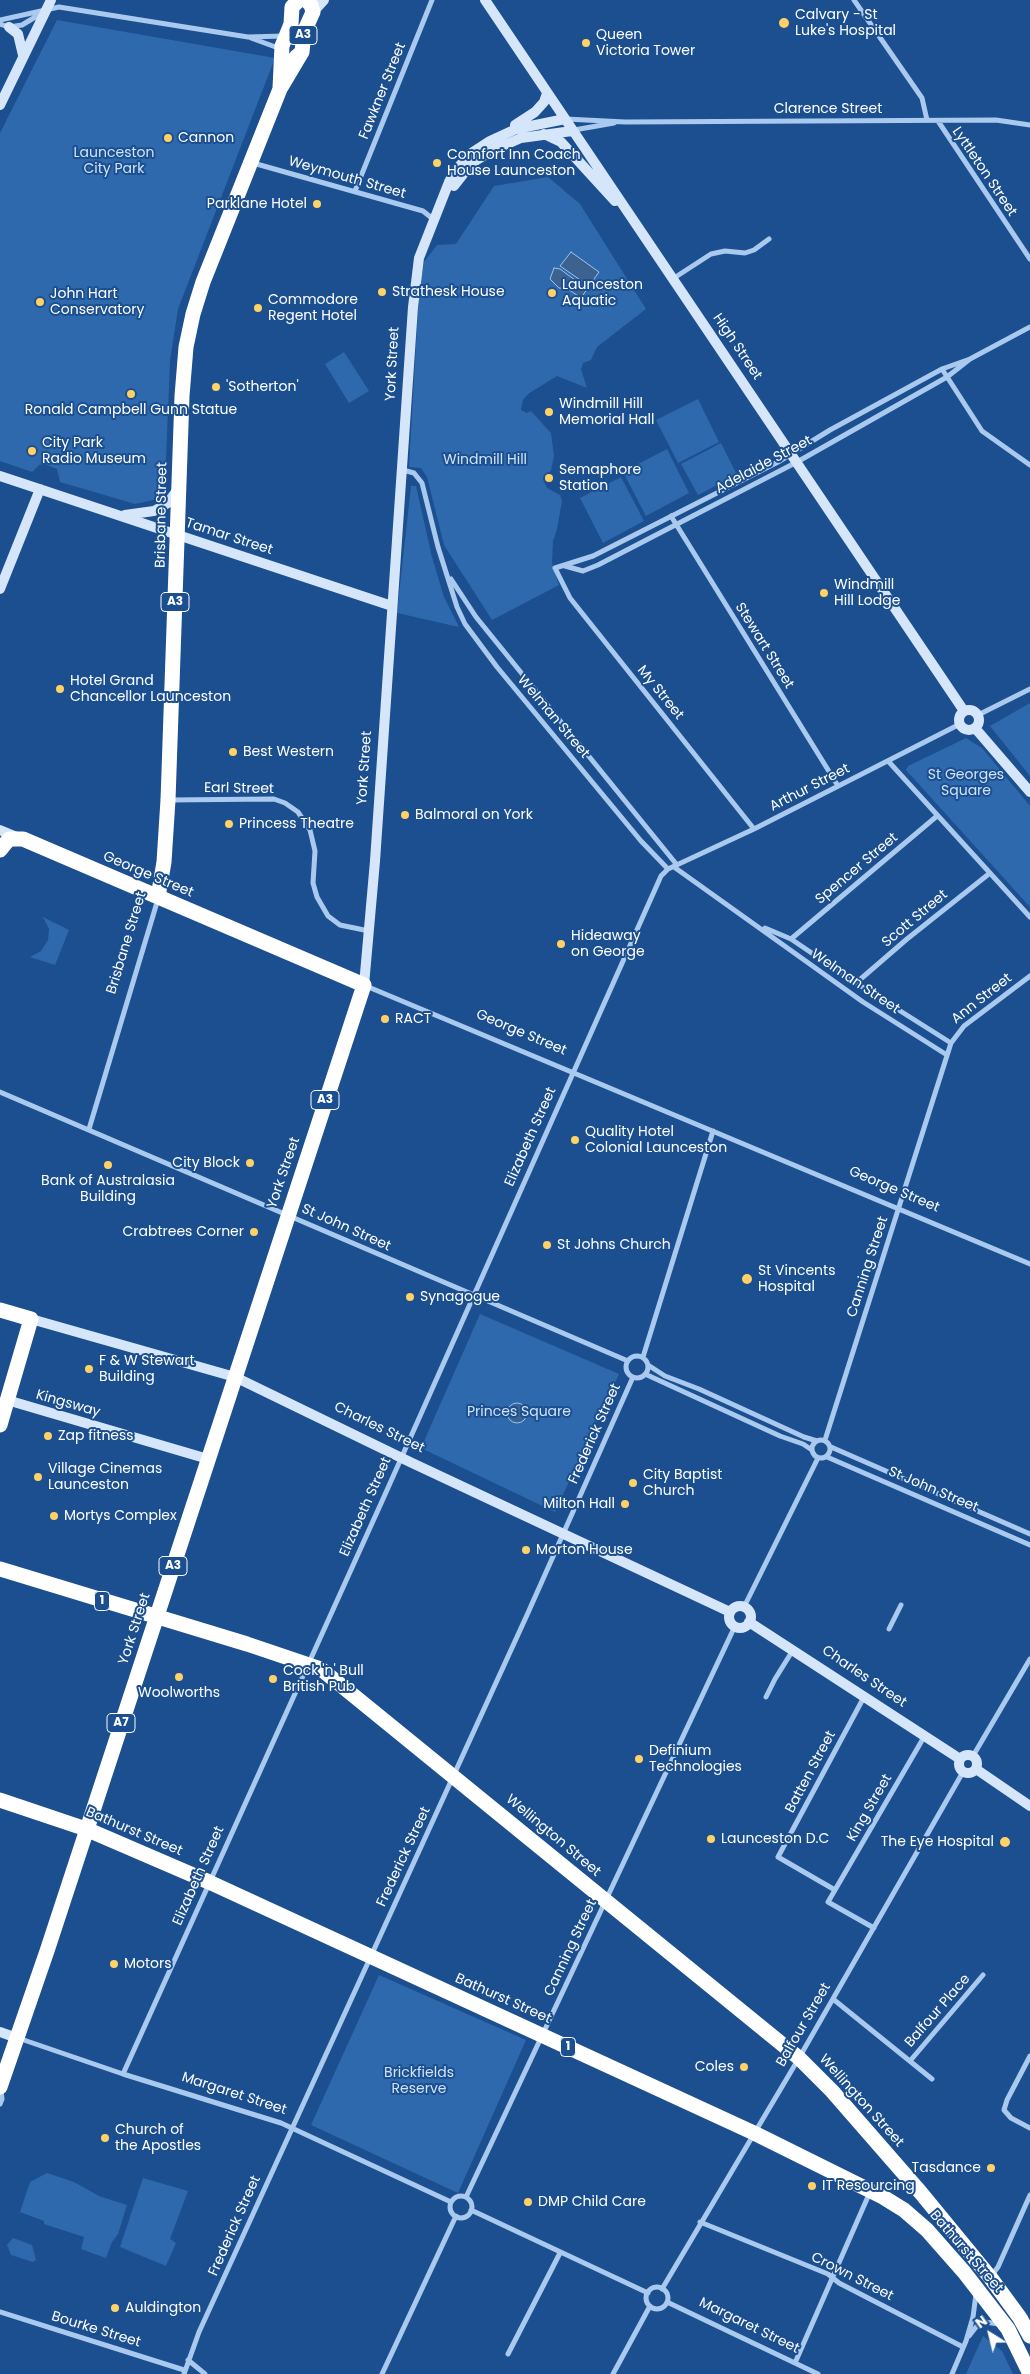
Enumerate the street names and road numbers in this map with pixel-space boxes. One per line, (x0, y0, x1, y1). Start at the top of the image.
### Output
road number: A3 (289, 26, 317, 44)
street label: Fawkner Street (356, 40, 410, 142)
street label: Clarence Street (774, 101, 882, 117)
street label: Lyttleton Street (948, 124, 1020, 220)
street label: Weymouth Street (286, 153, 408, 203)
street label: High Street (709, 311, 765, 383)
street label: York Street (383, 326, 403, 402)
street label: Adelaide Street (713, 433, 815, 497)
street label: Brisbane Street (153, 462, 171, 568)
street label: Tamar Street (183, 515, 275, 559)
road number: A3 (161, 592, 189, 612)
street label: Stewart Street (731, 600, 797, 692)
street label: My Street (633, 663, 687, 723)
street label: Welman Street (513, 672, 593, 762)
street label: York Street (354, 730, 376, 806)
street label: Arthur Street (767, 761, 853, 815)
street label: Earl Street (204, 780, 274, 798)
street label: Spencer Street (812, 830, 902, 908)
street label: George Street (100, 848, 196, 902)
street label: Scott Street (879, 887, 951, 951)
street label: Brisbane Street (103, 890, 151, 996)
street label: Welman Street (807, 946, 903, 1018)
street label: Ann Street (948, 970, 1016, 1028)
street label: George Street (473, 1006, 569, 1060)
street label: Elizabeth Street (502, 1085, 560, 1189)
road number: A3 (311, 1090, 339, 1110)
street label: York Street (264, 1135, 304, 1211)
street label: George Street (846, 1163, 942, 1217)
street label: St John Street (299, 1201, 393, 1255)
street label: Canning Street (844, 1215, 892, 1319)
street label: Frederick Street (565, 1381, 625, 1487)
street label: Kingsway (34, 1387, 102, 1421)
street label: Charles Street (331, 1399, 427, 1457)
street label: Elizabeth Street (337, 1455, 395, 1559)
street label: St John Street (885, 1463, 981, 1517)
road number: A3 (159, 1556, 187, 1575)
street label: York Street (116, 1591, 154, 1667)
road number: 1 (94, 1592, 110, 1610)
street label: Charles Street (818, 1642, 910, 1712)
road number: A7 (107, 1714, 135, 1732)
street label: Batten Street (782, 1728, 840, 1816)
street label: King Street (844, 1771, 896, 1845)
street label: Wellington Street (502, 1791, 604, 1881)
street label: Bathurst Street (83, 1804, 185, 1860)
street label: Frederick Street (374, 1804, 434, 1910)
street label: Elizabeth Street (170, 1824, 228, 1928)
street label: Canning Street (541, 1897, 601, 1999)
street label: Bathurst Street (452, 1970, 554, 2028)
street label: Balfour Place (902, 1971, 974, 2051)
street label: Balfour Street (773, 1980, 835, 2070)
road number: 1 (560, 2038, 576, 2056)
street label: Wellington Street (815, 2051, 907, 2151)
street label: Margaret Street (179, 2069, 289, 2119)
street label: Frederick Street (205, 2173, 265, 2279)
street label: Bathurst Street (926, 2207, 1006, 2297)
street label: Crown Street (808, 2249, 896, 2305)
street label: Margaret Street (696, 2294, 802, 2358)
street label: Bourke Street (49, 2308, 143, 2352)

